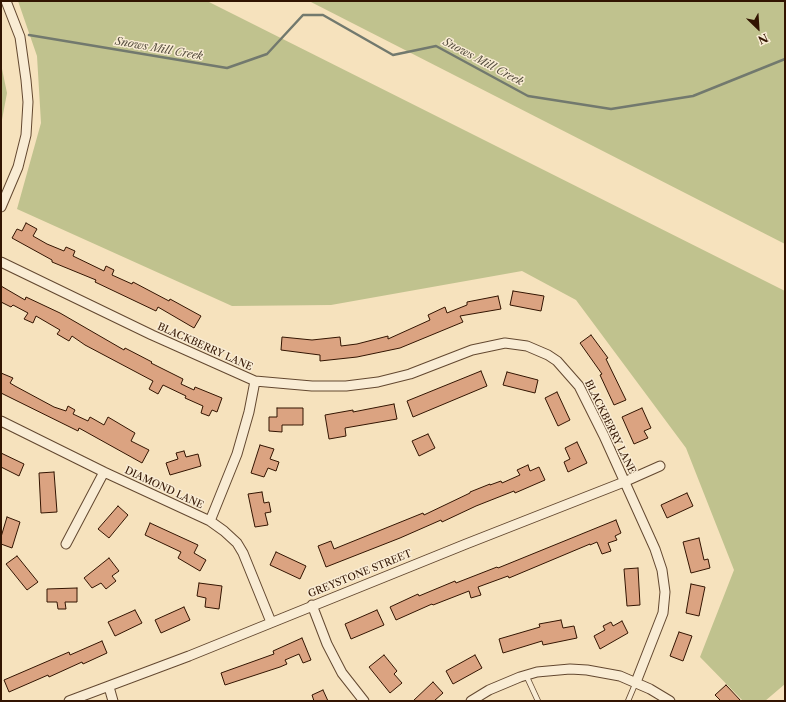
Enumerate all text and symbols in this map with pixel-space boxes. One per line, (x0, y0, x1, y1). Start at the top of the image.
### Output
north arrow (738, 8, 778, 48)
text: N (756, 31, 770, 47)
water label: Snows Mill Creek (114, 35, 204, 63)
water label: Snows Mill Creek (441, 35, 525, 89)
street label: BLACKBERRY LANE (156, 321, 254, 373)
street label: BLACKBERRY LANE (582, 378, 638, 476)
street label: DIAMOND LANE (123, 464, 205, 512)
street label: GREYSTONE STREET (306, 548, 414, 600)

